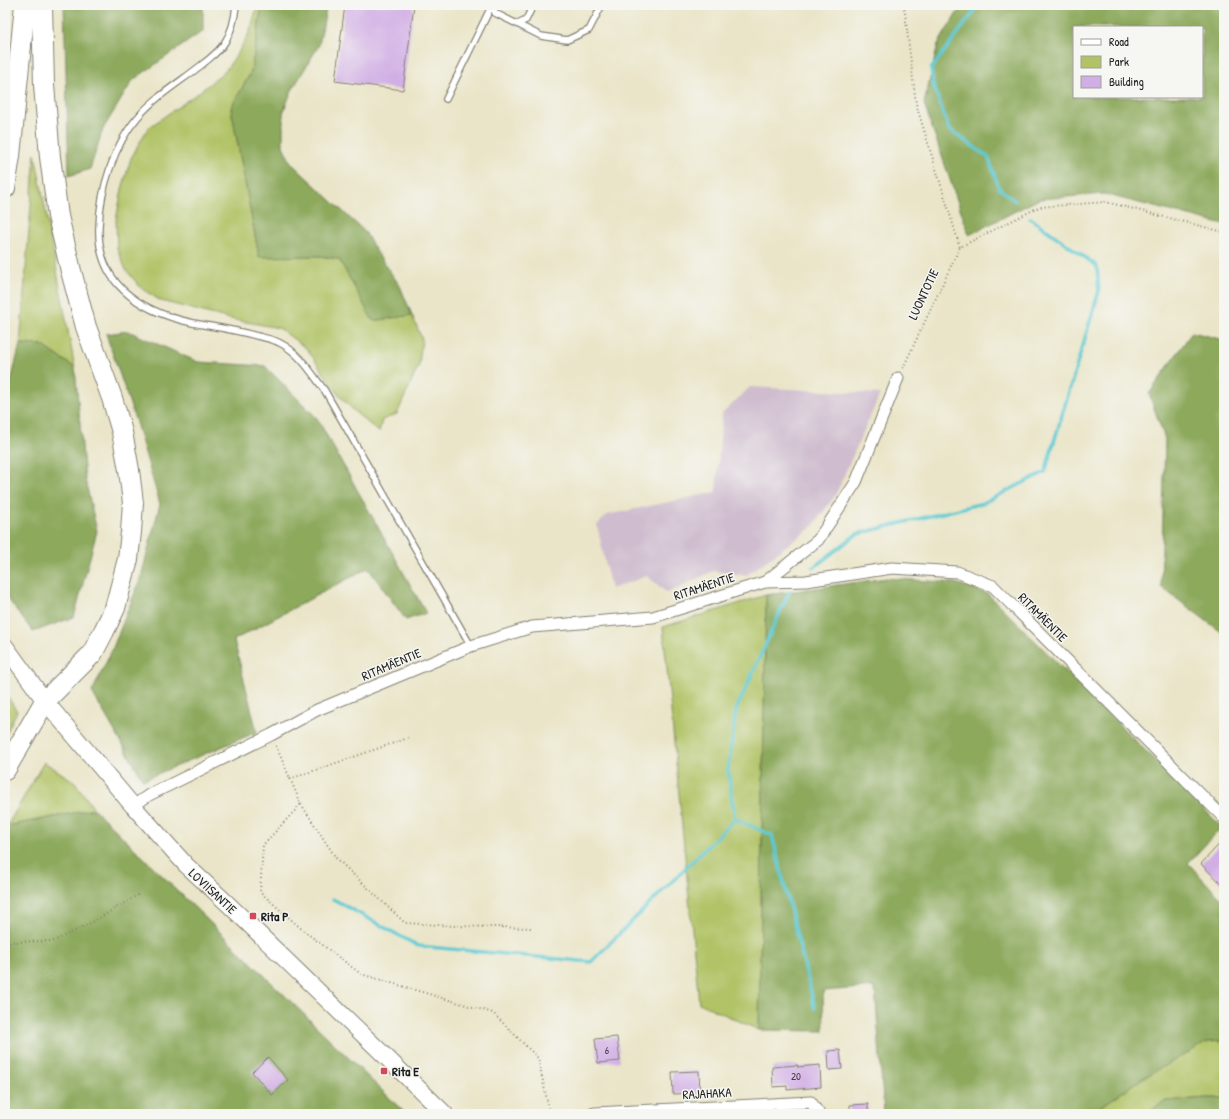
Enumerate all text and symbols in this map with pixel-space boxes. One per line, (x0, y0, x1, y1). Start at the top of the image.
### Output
legend (1073, 26, 1203, 98)
text: Road (1109, 33, 1129, 50)
text: Park (1109, 53, 1129, 70)
text: Building (1109, 73, 1144, 90)
street label: LUONTOTIE (903, 265, 943, 322)
street label: RITAMÄENTIE (671, 568, 737, 604)
street label: RITAMÄENTIE (1014, 588, 1072, 646)
street label: RITAMÄENTIE (358, 643, 424, 685)
street label: LOVIISANTIE (185, 864, 241, 918)
place label: Rita P (261, 907, 289, 925)
marker: Rita P (248, 911, 258, 921)
house number: 6 (605, 1043, 610, 1057)
place label: Rita E (392, 1062, 419, 1080)
marker: Rita E (379, 1066, 389, 1076)
house number: 20 (791, 1069, 801, 1083)
street label: RAJAHAKA (682, 1083, 733, 1103)

